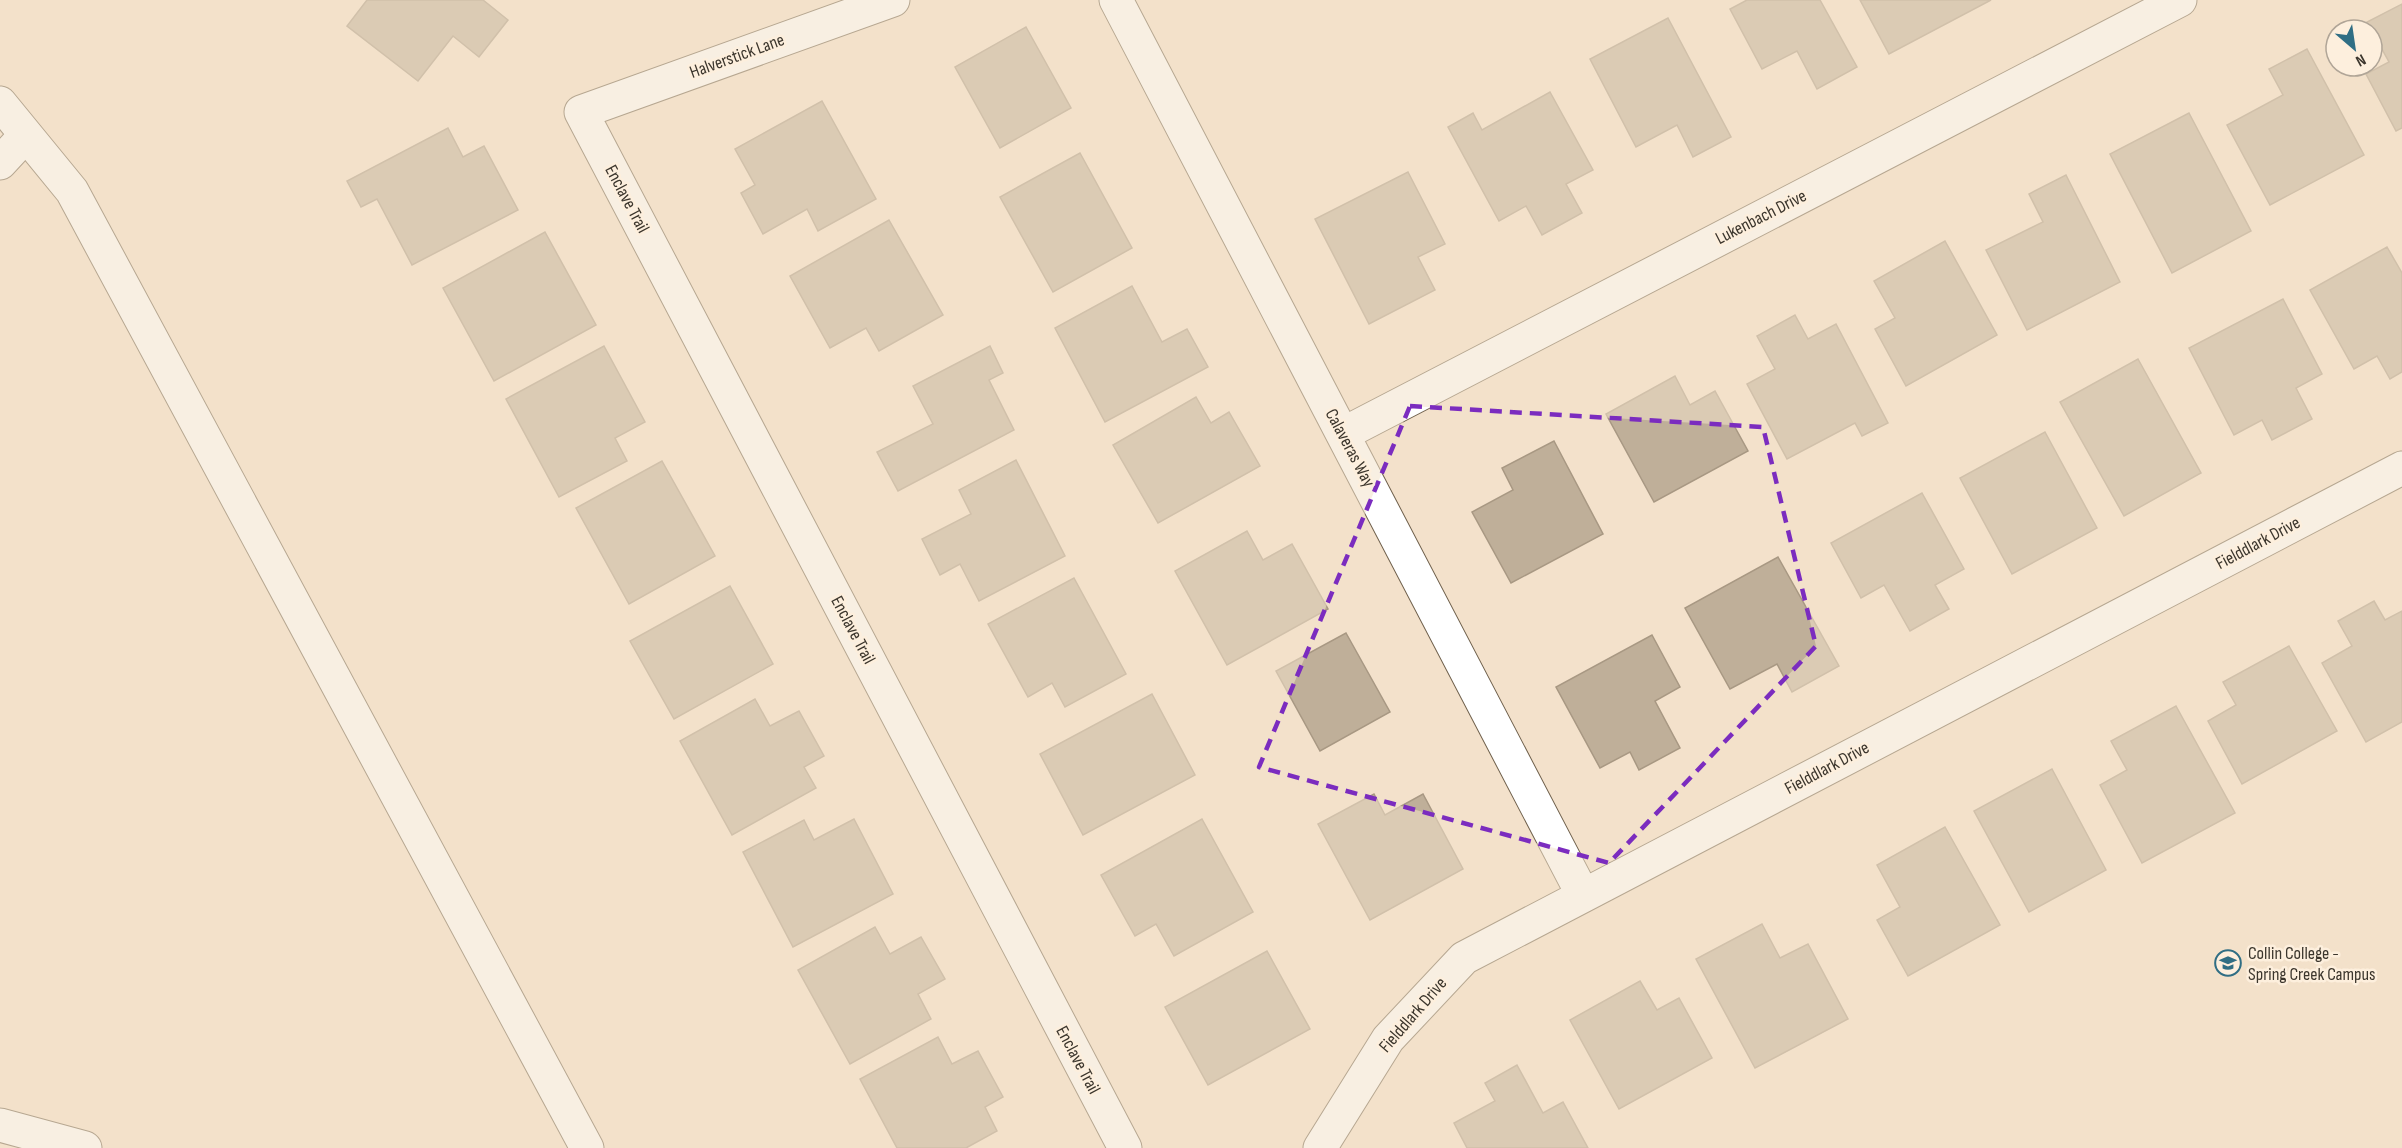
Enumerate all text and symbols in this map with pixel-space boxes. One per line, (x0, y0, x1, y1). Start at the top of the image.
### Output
north arrow (2324, 18, 2384, 78)
street label: Halverstick Lane (687, 29, 787, 83)
text: N (2352, 49, 2369, 70)
street label: Enclave Trail (600, 161, 654, 237)
street label: Lukenbach Drive (1712, 185, 1810, 249)
street label: Calaveras Way (1321, 405, 1379, 491)
street label: Fielddlark Drive (2212, 512, 2304, 574)
street label: Enclave Trail (826, 592, 880, 668)
street label: Fielddlark Drive (1781, 737, 1873, 799)
place label: Collin College - Spring Creek Campus (2248, 943, 2376, 985)
school or university icon: Collin College - Spring Creek Campus (2213, 948, 2243, 978)
street label: Fielddlark Drive (1375, 973, 1451, 1057)
street label: Enclave Trail (1051, 1022, 1105, 1098)

